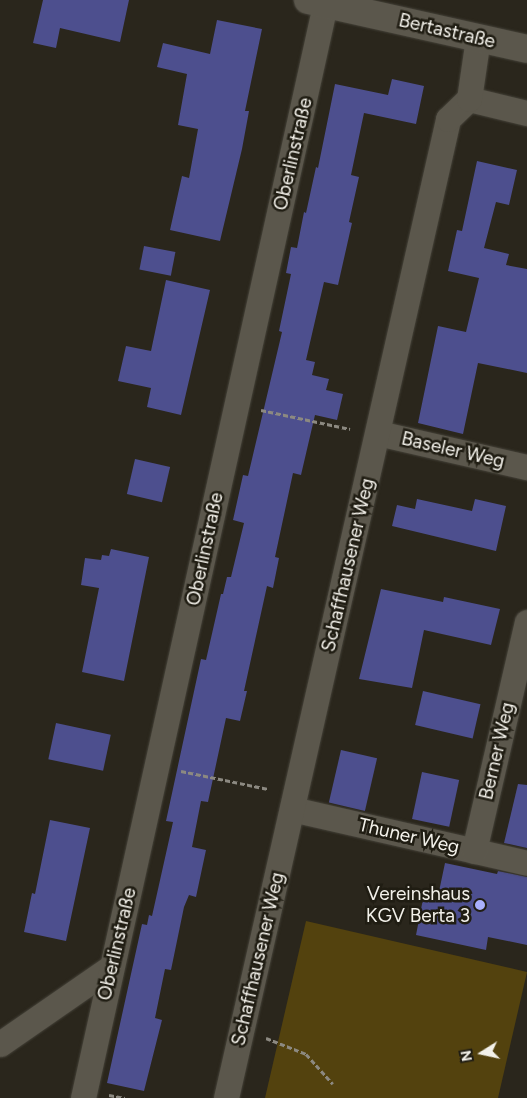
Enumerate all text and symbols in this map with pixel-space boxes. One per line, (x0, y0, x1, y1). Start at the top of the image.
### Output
street label: Bertastraße (396, 9, 498, 53)
street label: Oberlinstraße (269, 95, 317, 213)
street label: Baseler Weg (399, 427, 507, 473)
street label: Schaffhausener Weg (317, 476, 379, 654)
street label: Oberlinstraße (182, 490, 228, 608)
street label: Berner Weg (475, 700, 519, 802)
street label: Thuner Weg (356, 813, 462, 859)
street label: Schaffhausener Weg (227, 870, 289, 1048)
place label: Vereinshaus KGV Berta 3 (366, 883, 470, 927)
street label: Oberlinstraße (93, 885, 141, 1003)
marker: Vereinshaus KGV Berta 3 (474, 899, 486, 911)
north arrow (457, 1028, 507, 1078)
text: N (457, 1049, 476, 1063)

